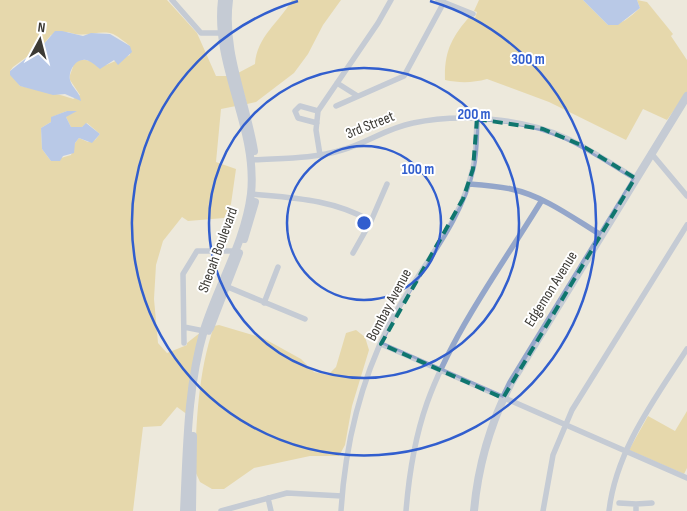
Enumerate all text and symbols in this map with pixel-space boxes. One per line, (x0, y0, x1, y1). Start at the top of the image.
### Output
north arrow (15, 15, 65, 65)
text: N (37, 19, 46, 36)
text: 300 m (511, 50, 545, 69)
text: 200 m (457, 105, 491, 124)
street label: 3rd Street (343, 107, 397, 143)
text: 100 m (402, 160, 434, 179)
street label: Sheoah Boulevard (194, 205, 242, 295)
centre of rings (355, 214, 373, 232)
street label: Edgemon Avenue (520, 248, 582, 330)
street label: Bombay Avenue (362, 266, 416, 344)

